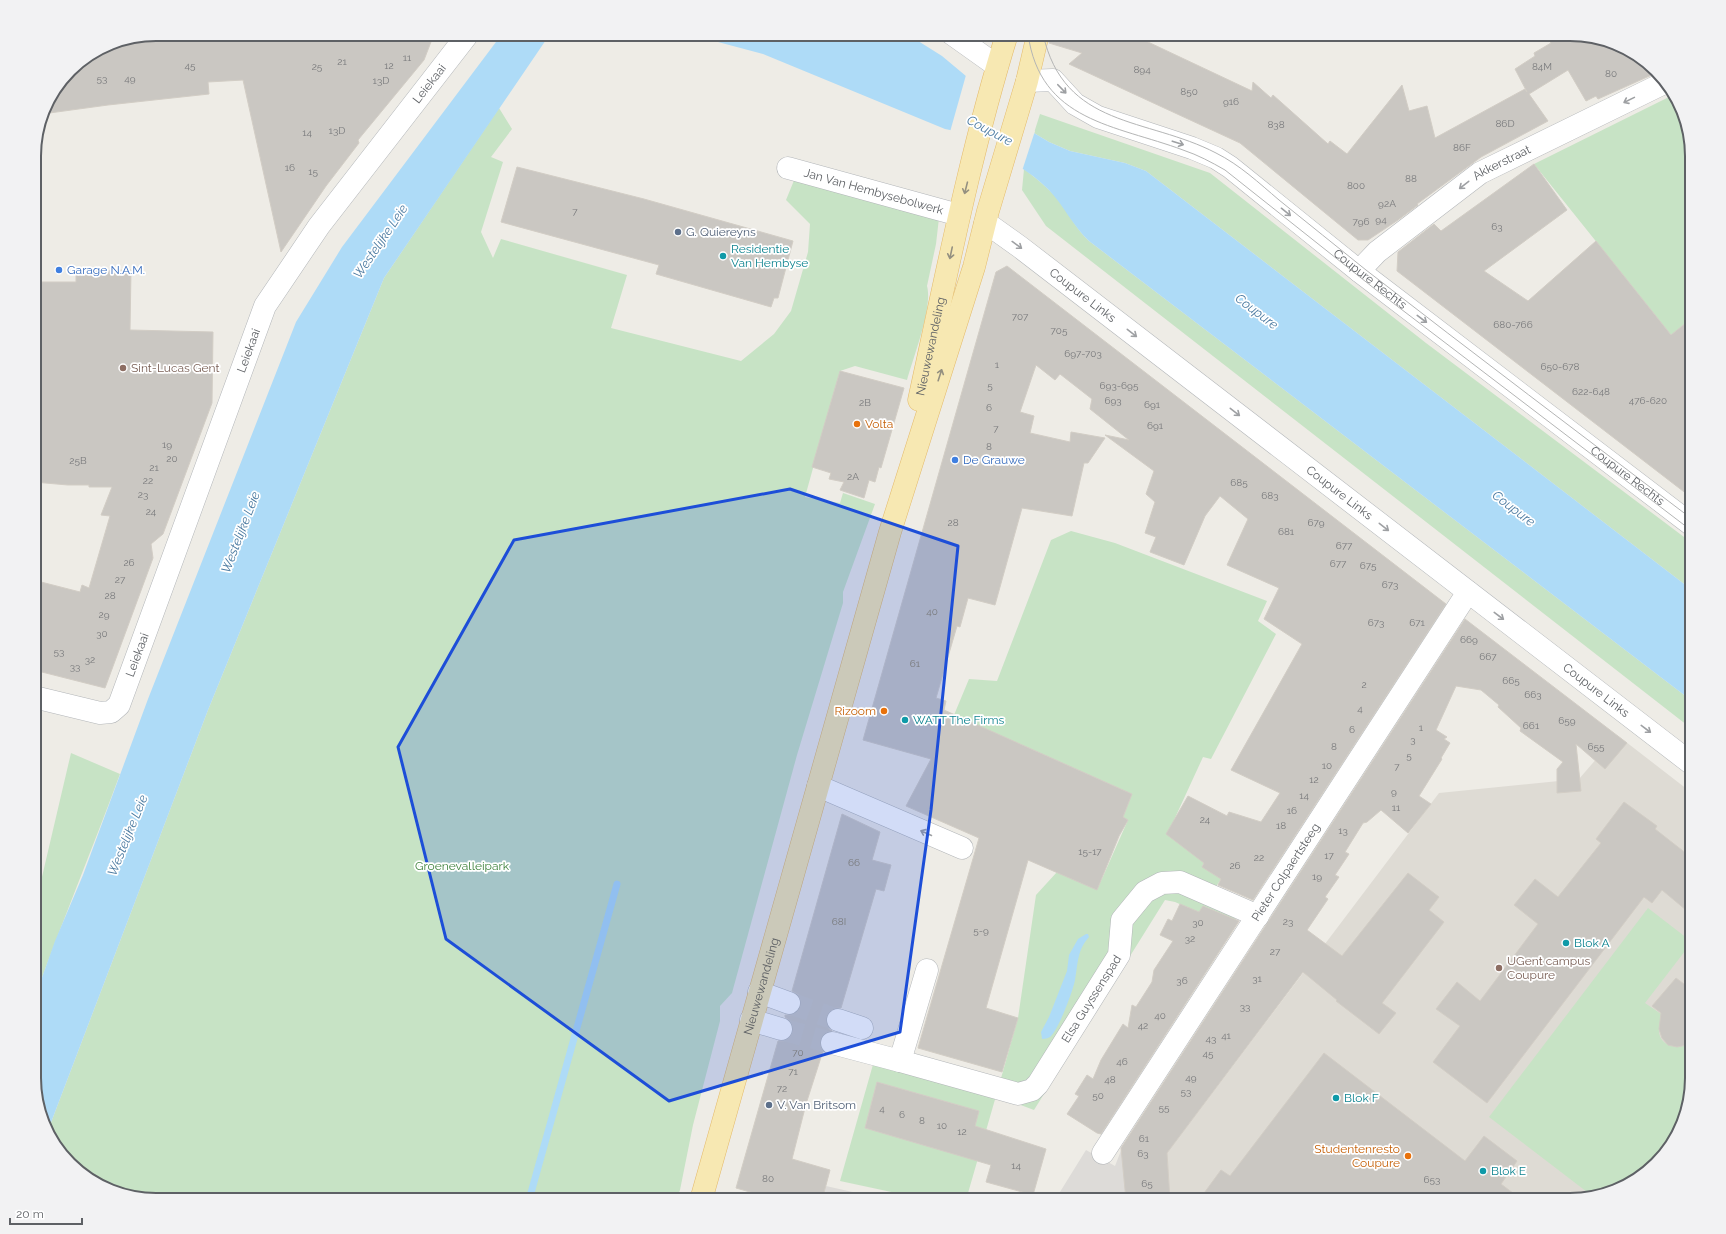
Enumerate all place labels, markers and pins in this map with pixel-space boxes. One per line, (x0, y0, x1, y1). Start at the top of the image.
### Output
place label: G. Quiereyns (686, 225, 756, 239)
marker: G. Quiereyns (673, 227, 683, 237)
place label: Residentie Van Hembyse (731, 242, 808, 270)
marker: Residentie Van Hembyse (718, 251, 728, 261)
place label: Garage N.A.M. (67, 263, 145, 277)
marker: Garage N.A.M. (54, 265, 64, 275)
place label: Sint-Lucas Gent (131, 361, 220, 375)
marker: Sint-Lucas Gent (118, 363, 128, 373)
place label: Volta (865, 417, 893, 431)
marker: Volta (852, 419, 862, 429)
place label: De Grauwe (963, 453, 1025, 467)
marker: De Grauwe (950, 455, 960, 465)
place label: Rizoom (835, 704, 876, 718)
marker: Rizoom (879, 706, 889, 716)
place label: WATT The Firms (913, 713, 1004, 727)
marker: WATT The Firms (900, 715, 910, 725)
place label: Blok A (1574, 936, 1610, 950)
marker: Blok A (1561, 938, 1571, 948)
place label: UGent campus Coupure (1507, 954, 1590, 982)
marker: UGent campus Coupure (1494, 963, 1504, 973)
place label: Blok F (1344, 1091, 1379, 1105)
marker: Blok F (1331, 1093, 1341, 1103)
place label: V. Van Britsom (777, 1098, 856, 1112)
marker: V. Van Britsom (764, 1100, 774, 1110)
place label: Studentenresto Coupure (1314, 1142, 1400, 1170)
marker: Studentenresto Coupure (1403, 1151, 1413, 1161)
place label: Blok E (1491, 1164, 1526, 1178)
marker: Blok E (1478, 1166, 1488, 1176)

